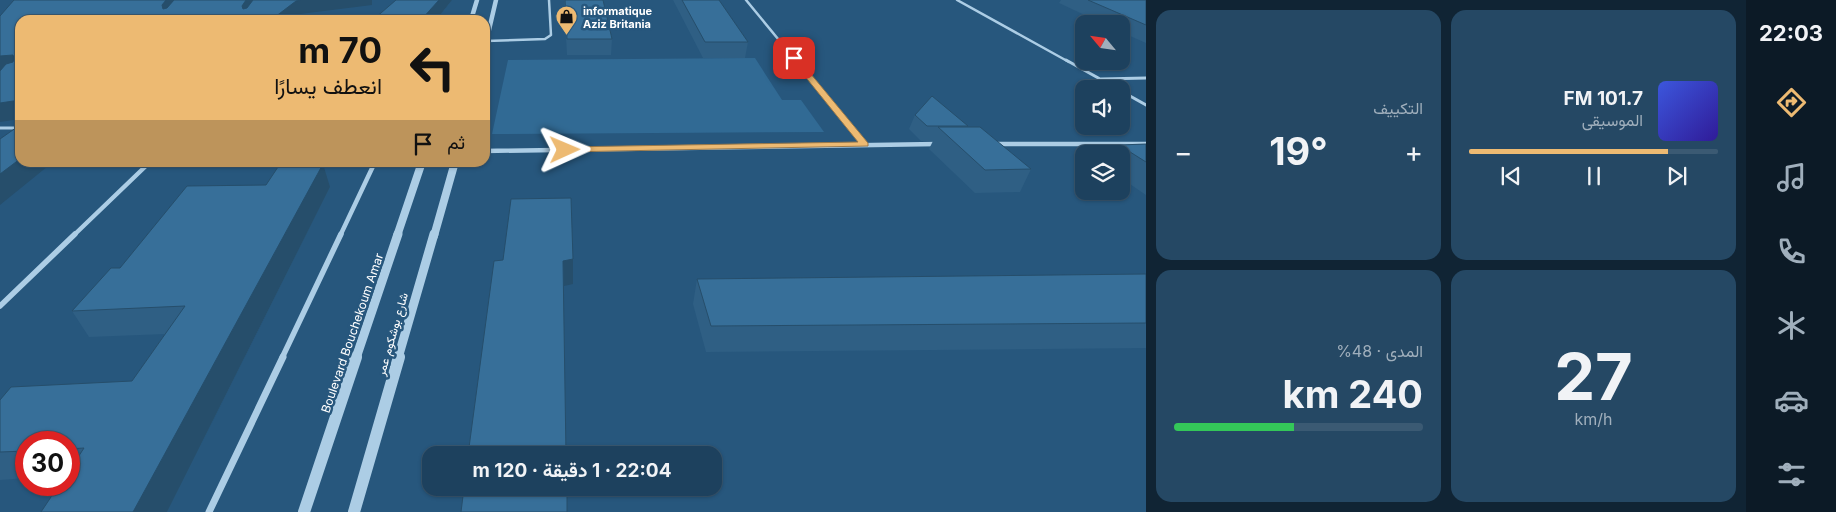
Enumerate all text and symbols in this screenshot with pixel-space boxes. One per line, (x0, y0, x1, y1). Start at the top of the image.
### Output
place label: informatique Aziz Britania (583, 4, 652, 31)
shop icon: informatique Aziz Britania (555, 5, 579, 36)
north arrow (1075, 15, 1130, 70)
map controls (1075, 15, 1130, 200)
text: 22:03 (1759, 20, 1823, 46)
text: 70 m (298, 29, 382, 71)
icon: left (400, 35, 465, 100)
pin (773, 37, 815, 79)
icon: arrive (780, 44, 808, 72)
text: انعطف يسارًا (274, 73, 382, 99)
button: sound (1075, 80, 1130, 135)
icon: directions (1774, 85, 1809, 120)
text: 101.7 FM (1564, 87, 1643, 110)
text: التكييف (1373, 98, 1423, 118)
text: الموسيقى (1582, 110, 1643, 130)
position arrow (538, 123, 590, 175)
text: 19° (1269, 128, 1328, 174)
icon: arrive (409, 130, 437, 158)
text: ثم (447, 131, 465, 154)
text: − (1174, 135, 1193, 169)
text: + (1404, 135, 1423, 169)
button: layers (1075, 145, 1130, 200)
icon: music (1774, 160, 1809, 195)
icon: previous (1497, 162, 1525, 190)
icon: pause (1580, 162, 1608, 190)
icon: next (1663, 162, 1691, 190)
icon: phone (1774, 234, 1809, 269)
street label: Boulevard Bouchekoum Amar (318, 251, 387, 415)
street label: شارع بوشكوم عمر (373, 291, 413, 379)
icon: climate (1774, 308, 1809, 343)
text: 27 (1554, 337, 1633, 416)
text: المدى · 48% (1336, 341, 1423, 361)
text: 240 km (1283, 371, 1423, 417)
icon: car (1774, 383, 1809, 418)
text: km/h (1574, 409, 1613, 429)
speed limit sign: 30 (15, 431, 80, 496)
icon: filters (1774, 457, 1809, 492)
text: 22:04 · 1 دقيقة · 120 m (473, 459, 672, 482)

